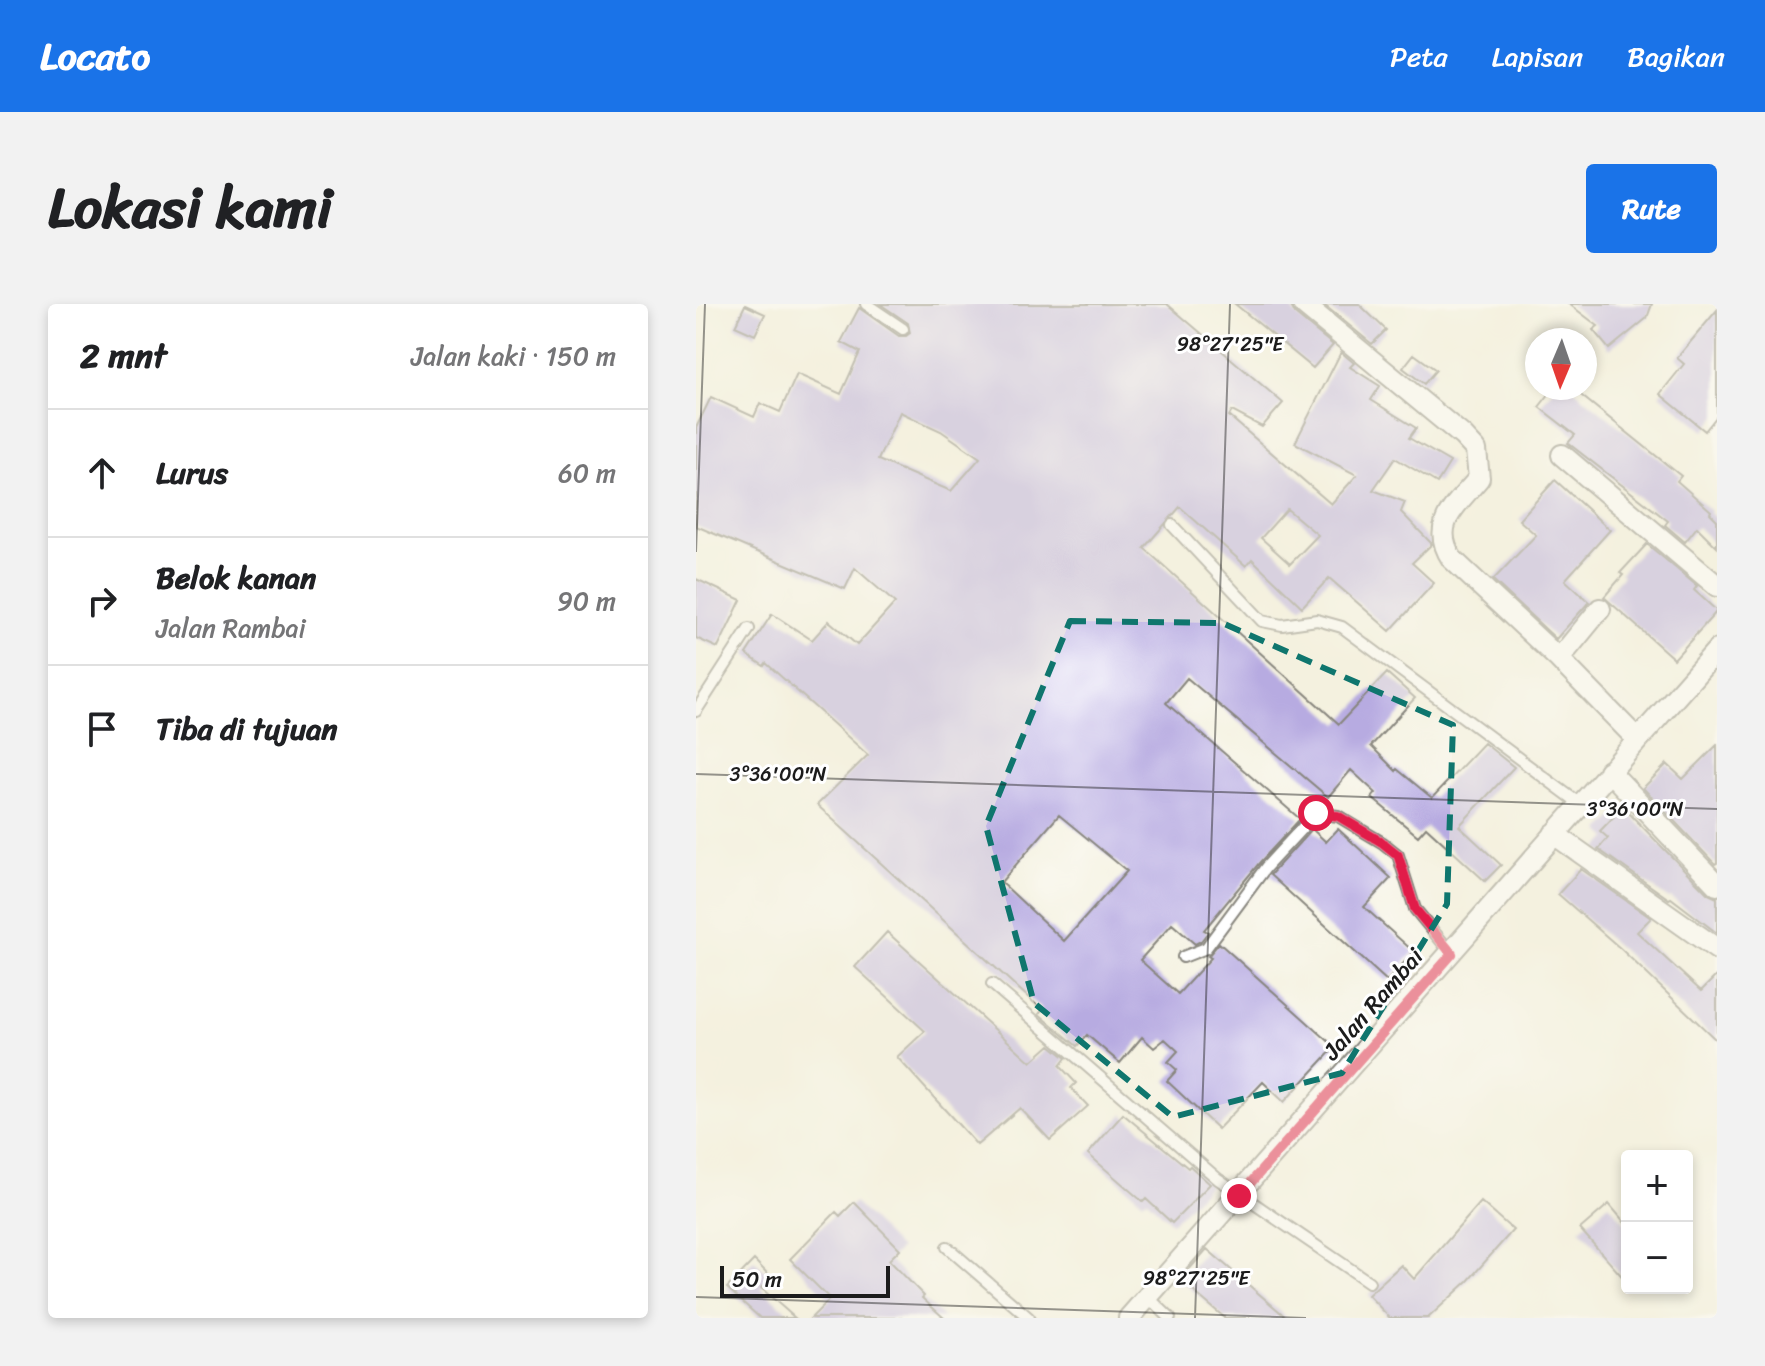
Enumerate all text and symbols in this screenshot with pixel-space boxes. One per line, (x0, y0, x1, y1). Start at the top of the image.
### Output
text: Locato (40, 23, 150, 90)
text: Peta (1390, 32, 1448, 81)
text: Lapisan (1492, 32, 1583, 81)
text: Bagikan (1627, 32, 1725, 81)
text: Lokasi kami (48, 159, 332, 258)
button: Rute (1586, 164, 1717, 253)
text: 2 mnt (80, 326, 167, 386)
text: 98°27'25"E (1177, 327, 1285, 362)
north arrow (1525, 328, 1597, 400)
text: Jalan kaki · 150 m (411, 333, 616, 379)
text: Lurus (156, 446, 228, 500)
text: 60 m (558, 450, 616, 496)
icon: ahead (80, 451, 124, 495)
text: Belok kanan (156, 551, 316, 605)
text: 90 m (557, 578, 616, 624)
icon: right (80, 579, 124, 623)
text: Jalan Rambai (156, 605, 306, 651)
text: Tiba di tujuan (156, 702, 337, 756)
icon: arrive (80, 707, 124, 751)
text: 3°36'00"N (730, 757, 827, 792)
text: 3°36'00"N (1587, 792, 1684, 827)
route start (1298, 795, 1334, 831)
street label: Jalan Rambai (1311, 937, 1435, 1071)
map controls (1621, 1150, 1693, 1294)
button: + (1621, 1150, 1693, 1222)
route end (1221, 1178, 1257, 1214)
button: − (1621, 1222, 1693, 1294)
text: 50 m (732, 1260, 782, 1299)
text: 98°27'25"E (1143, 1261, 1251, 1296)
scale bar (720, 1262, 890, 1298)

